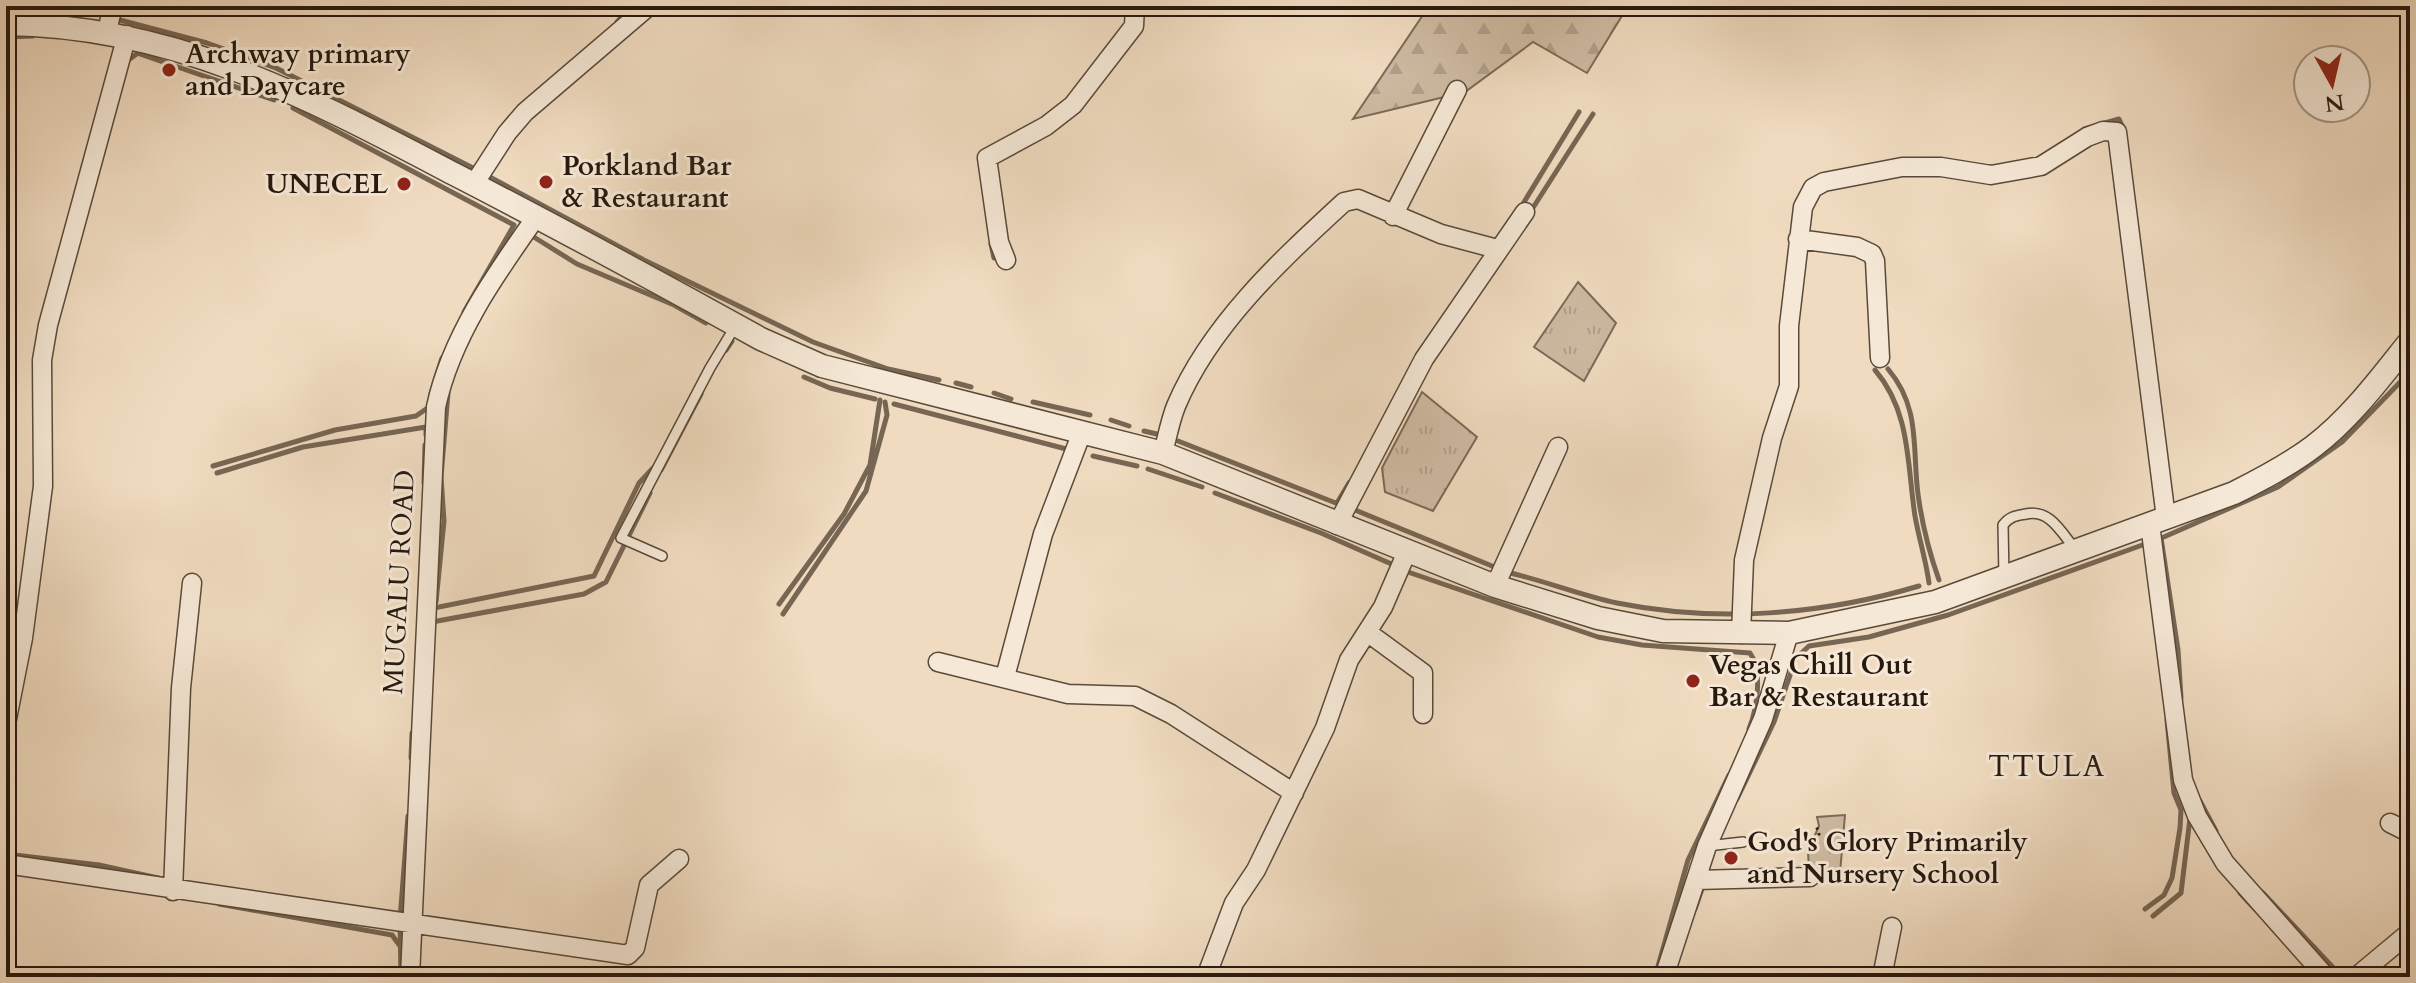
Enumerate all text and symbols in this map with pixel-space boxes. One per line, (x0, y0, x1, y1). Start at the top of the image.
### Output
place label: Archway primary and Daycare (185, 35, 411, 105)
north arrow (2292, 44, 2372, 124)
marker: Archway primary and Daycare (160, 61, 178, 79)
text: N (2323, 87, 2346, 119)
place label: Porkland Bar & Restaurant (562, 147, 732, 217)
place label: UNECEL (266, 165, 388, 203)
marker: Porkland Bar & Restaurant (537, 173, 555, 191)
marker: UNECEL (395, 175, 413, 193)
street label: MUGALU ROAD (374, 469, 424, 695)
place label: Vegas Chill Out Bar & Restaurant (1709, 646, 1928, 716)
marker: Vegas Chill Out Bar & Restaurant (1684, 672, 1702, 690)
district label: TTULA (1988, 746, 2106, 787)
place label: God's Glory Primarily and Nursery School (1747, 823, 2028, 893)
marker: God's Glory Primarily and Nursery School (1722, 849, 1740, 867)

